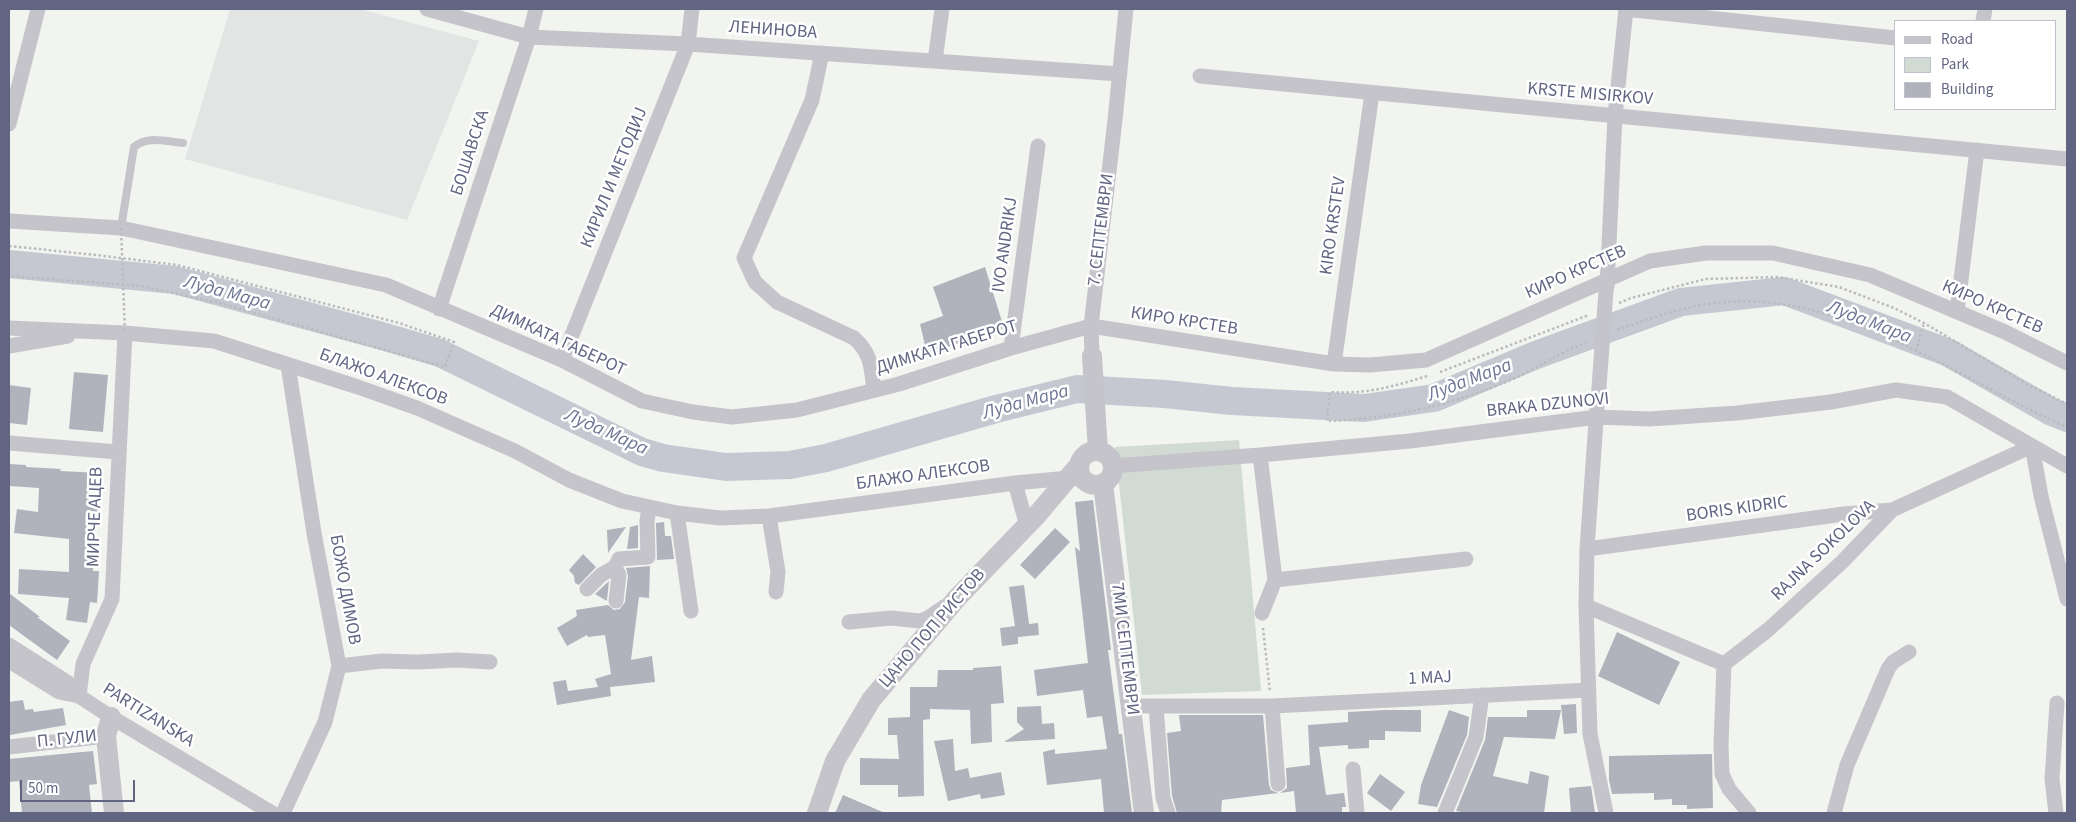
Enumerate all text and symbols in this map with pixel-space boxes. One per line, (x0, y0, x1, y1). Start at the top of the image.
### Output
street label: ЛЕНИНОВА (728, 17, 818, 45)
legend (1894, 20, 2056, 110)
text: Road (1941, 29, 1973, 50)
text: Park (1941, 54, 1969, 75)
street label: KRSTE MISIRKOV (1526, 79, 1654, 111)
text: Building (1941, 79, 1993, 100)
street label: КИРИЛ И МЕТОДИЈ (577, 104, 653, 252)
street label: БОШАВСКА (447, 107, 495, 199)
street label: 7. СЕПТЕМВРИ (1084, 172, 1120, 288)
street label: KIRO KRSTEV (1316, 175, 1352, 277)
street label: IVO ANDRIKJ (989, 196, 1023, 294)
street label: КИРО КРСТЕВ (1522, 241, 1630, 305)
water label: Луда Мара (181, 272, 273, 316)
street label: КИРО КРСТЕВ (1938, 276, 2046, 340)
water label: Луда Мара (1824, 297, 1914, 349)
street label: ДИМКАТА ГАБЕРОТ (487, 300, 629, 382)
street label: КИРО КРСТЕВ (1129, 303, 1239, 341)
street label: ДИМКАТА ГАБЕРОТ (874, 316, 1020, 380)
street label: БЛАЖО АЛЕКСОВ (316, 345, 450, 411)
water label: Луда Мара (1425, 355, 1515, 407)
water label: Луда Мара (980, 381, 1072, 425)
street label: BRAKA DZUNOVI (1486, 389, 1610, 423)
water label: Луда Мара (561, 405, 651, 461)
street label: БЛАЖО АЛЕКСОВ (855, 456, 991, 496)
street label: МИРЧЕ АЦЕВ (83, 467, 109, 567)
street label: BORIS KIDRIC (1685, 492, 1789, 528)
street label: RAJNA SOKOLOVA (1768, 496, 1880, 606)
street label: БОЖО ДИМОВ (324, 533, 364, 647)
street label: ЦАНО ПОП РИСТОВ (875, 565, 991, 693)
street label: 7МИ СЕПТЕМВРИ (1105, 581, 1143, 717)
street label: 1 MAJ (1407, 667, 1453, 691)
street label: PARTIZANSKA (98, 679, 198, 753)
street label: П. ГУЛИ (36, 726, 98, 754)
scale bar (22, 770, 138, 802)
text: 50 m (28, 778, 58, 799)

